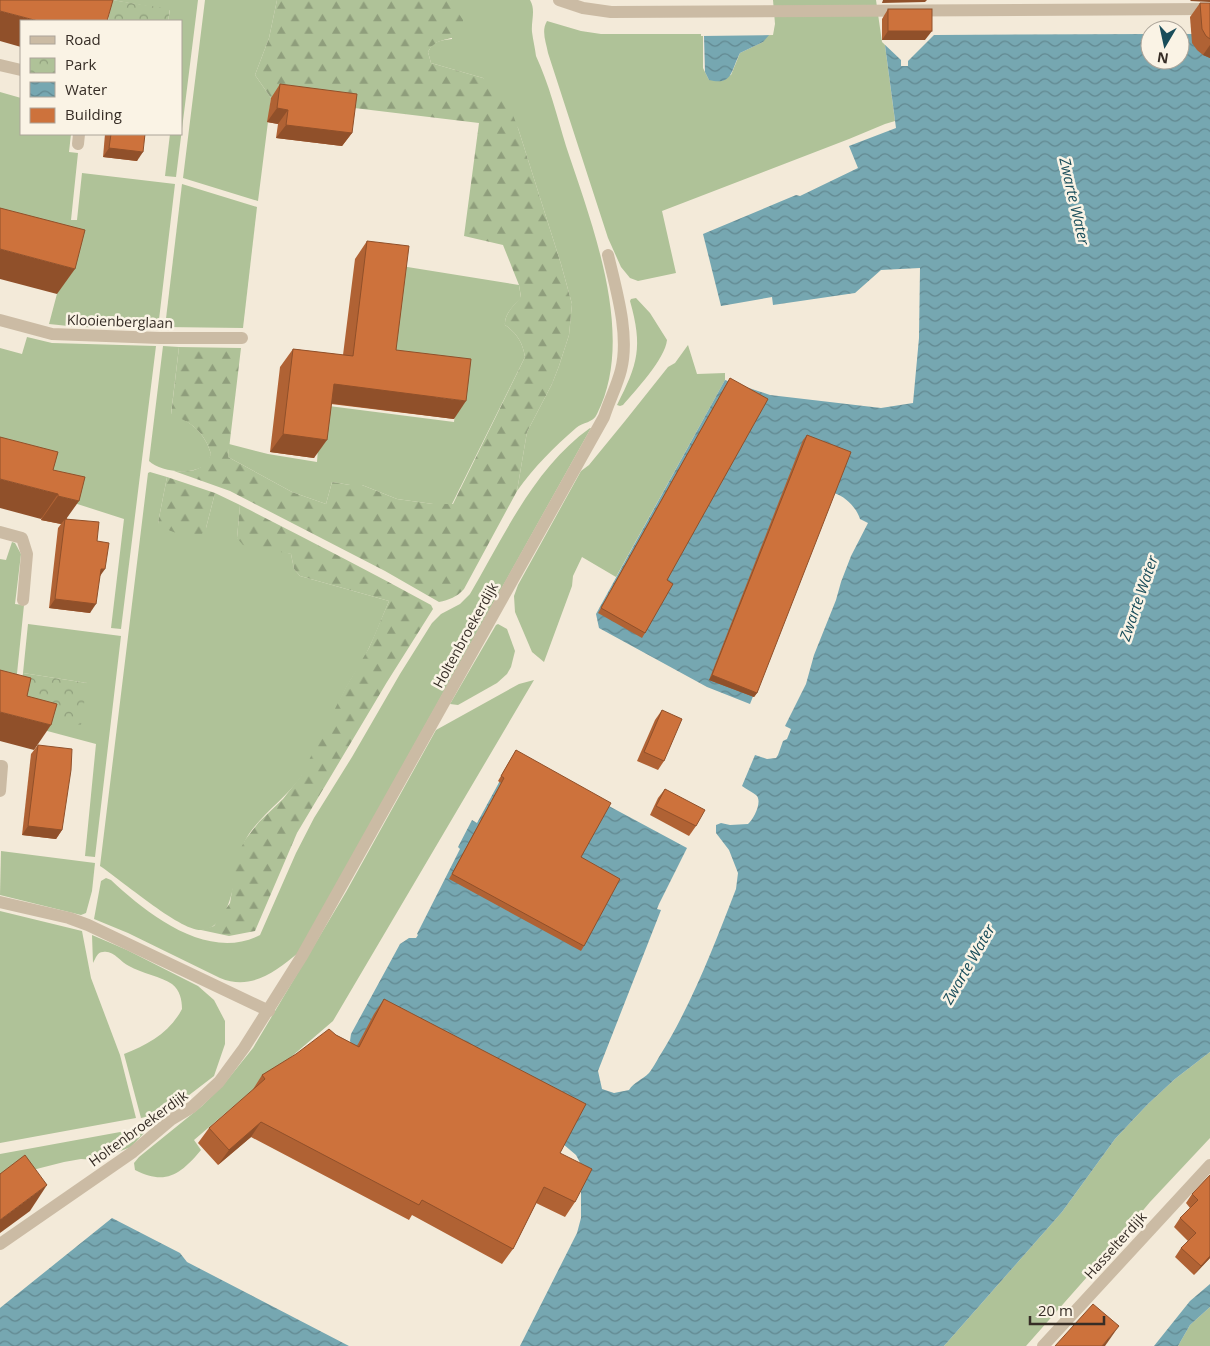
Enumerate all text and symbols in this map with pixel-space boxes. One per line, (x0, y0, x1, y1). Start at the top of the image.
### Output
legend (20, 20, 182, 135)
north arrow (1140, 20, 1190, 70)
text: Road (65, 29, 101, 49)
text: N (1156, 48, 1170, 69)
text: Park (65, 54, 96, 74)
text: Water (65, 79, 107, 99)
text: Building (65, 104, 122, 124)
water label: Zwarte Water (1055, 154, 1095, 248)
street label: Klooienberglaan (67, 310, 173, 332)
water label: Zwarte Water (1114, 552, 1162, 644)
street label: Holtenbroekerdijk (428, 578, 502, 691)
water label: Zwarte Water (937, 920, 999, 1008)
street label: Holtenbroekerdijk (85, 1085, 192, 1170)
street label: Hasselterdijk (1080, 1207, 1151, 1283)
scale bar (1030, 1294, 1104, 1326)
text: 20 m (1038, 1300, 1073, 1320)

